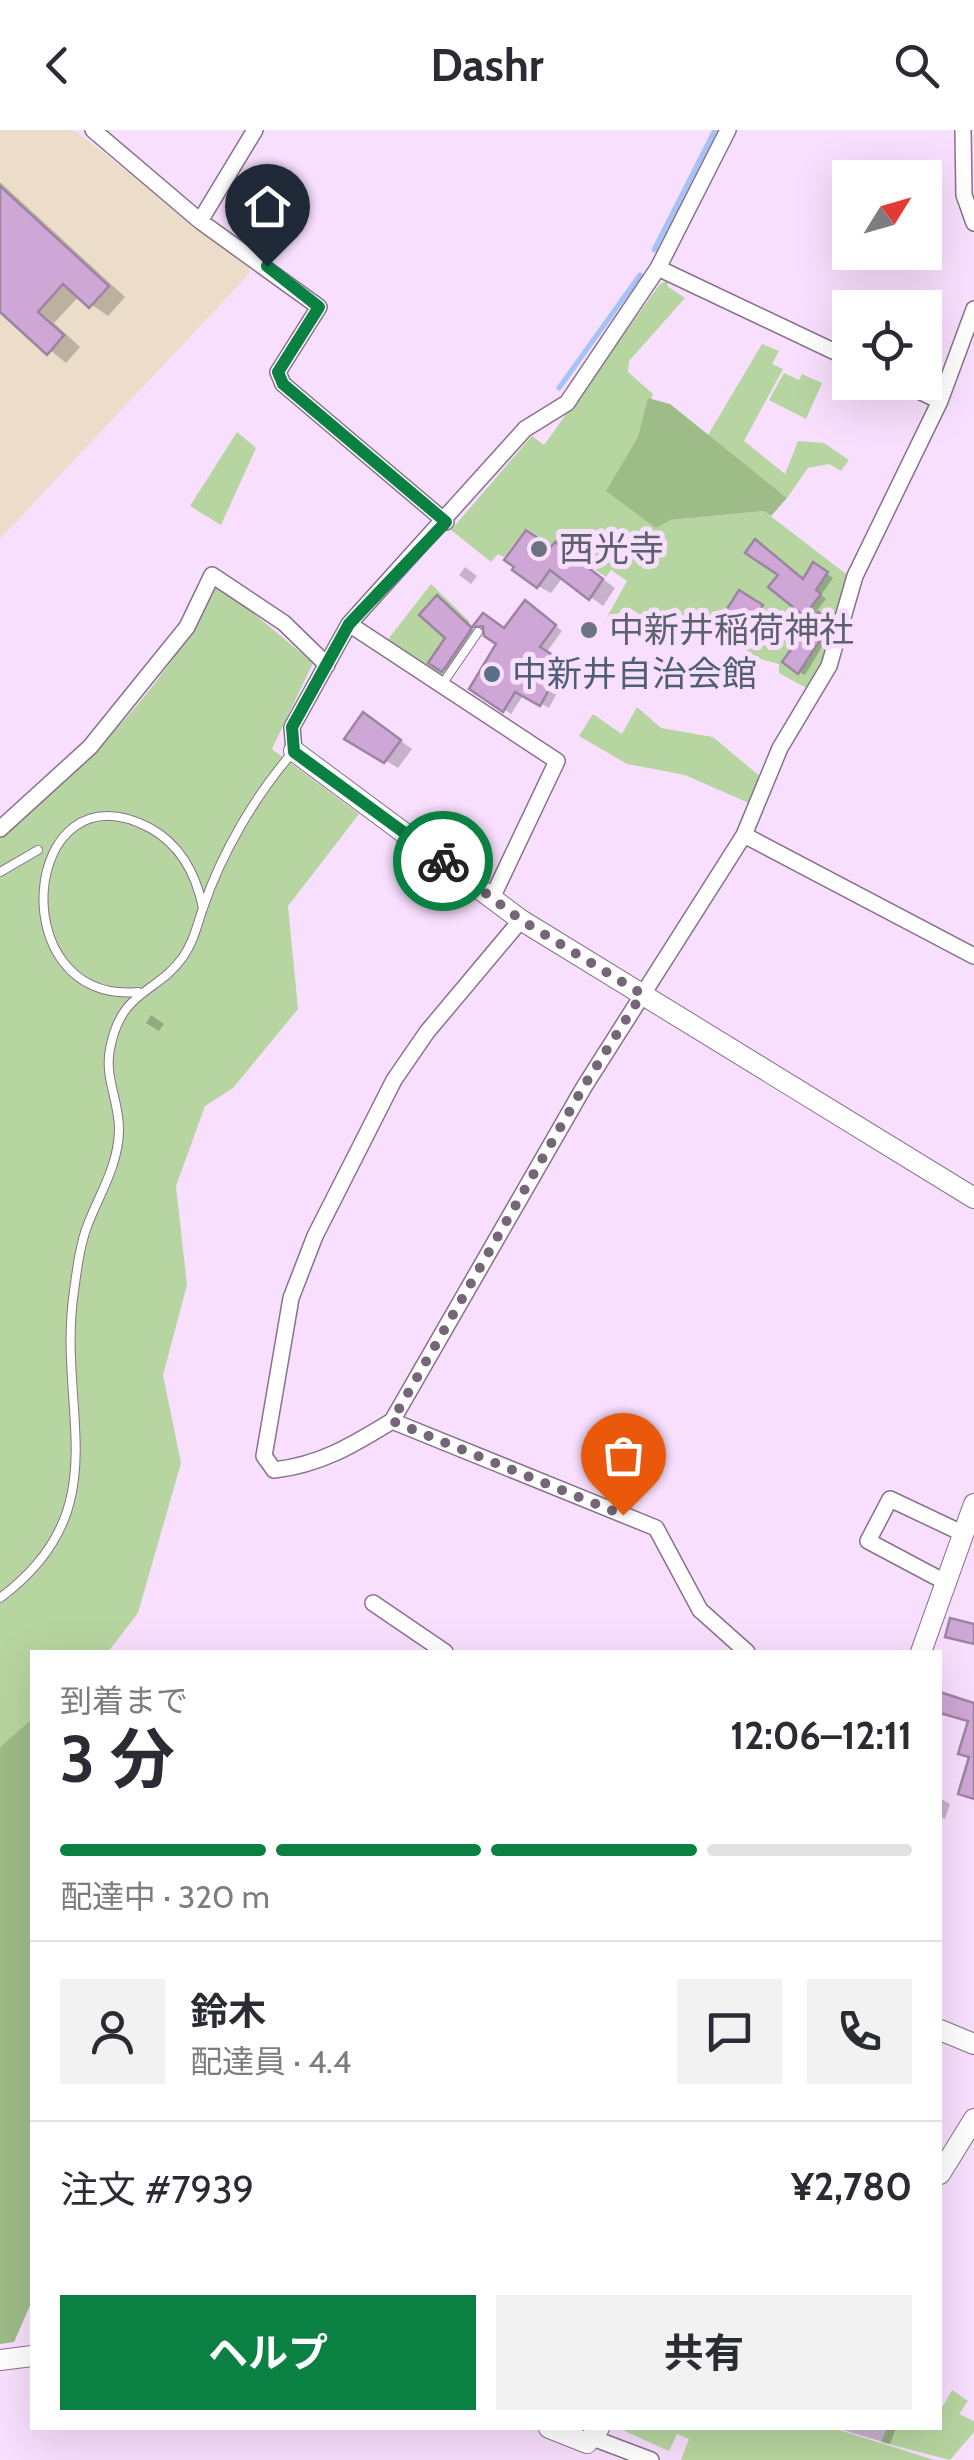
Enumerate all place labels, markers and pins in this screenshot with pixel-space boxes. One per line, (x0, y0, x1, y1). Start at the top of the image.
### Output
pin (225, 164, 310, 267)
place label: 西光寺 (559, 527, 664, 570)
marker: 西光寺 (528, 538, 550, 560)
place label: 中新井稲荷神社 (609, 608, 854, 651)
marker: 中新井稲荷神社 (578, 619, 600, 641)
place label: 中新井自治会館 (512, 652, 757, 695)
marker: 中新井自治会館 (481, 663, 503, 685)
pin (581, 1413, 666, 1516)

